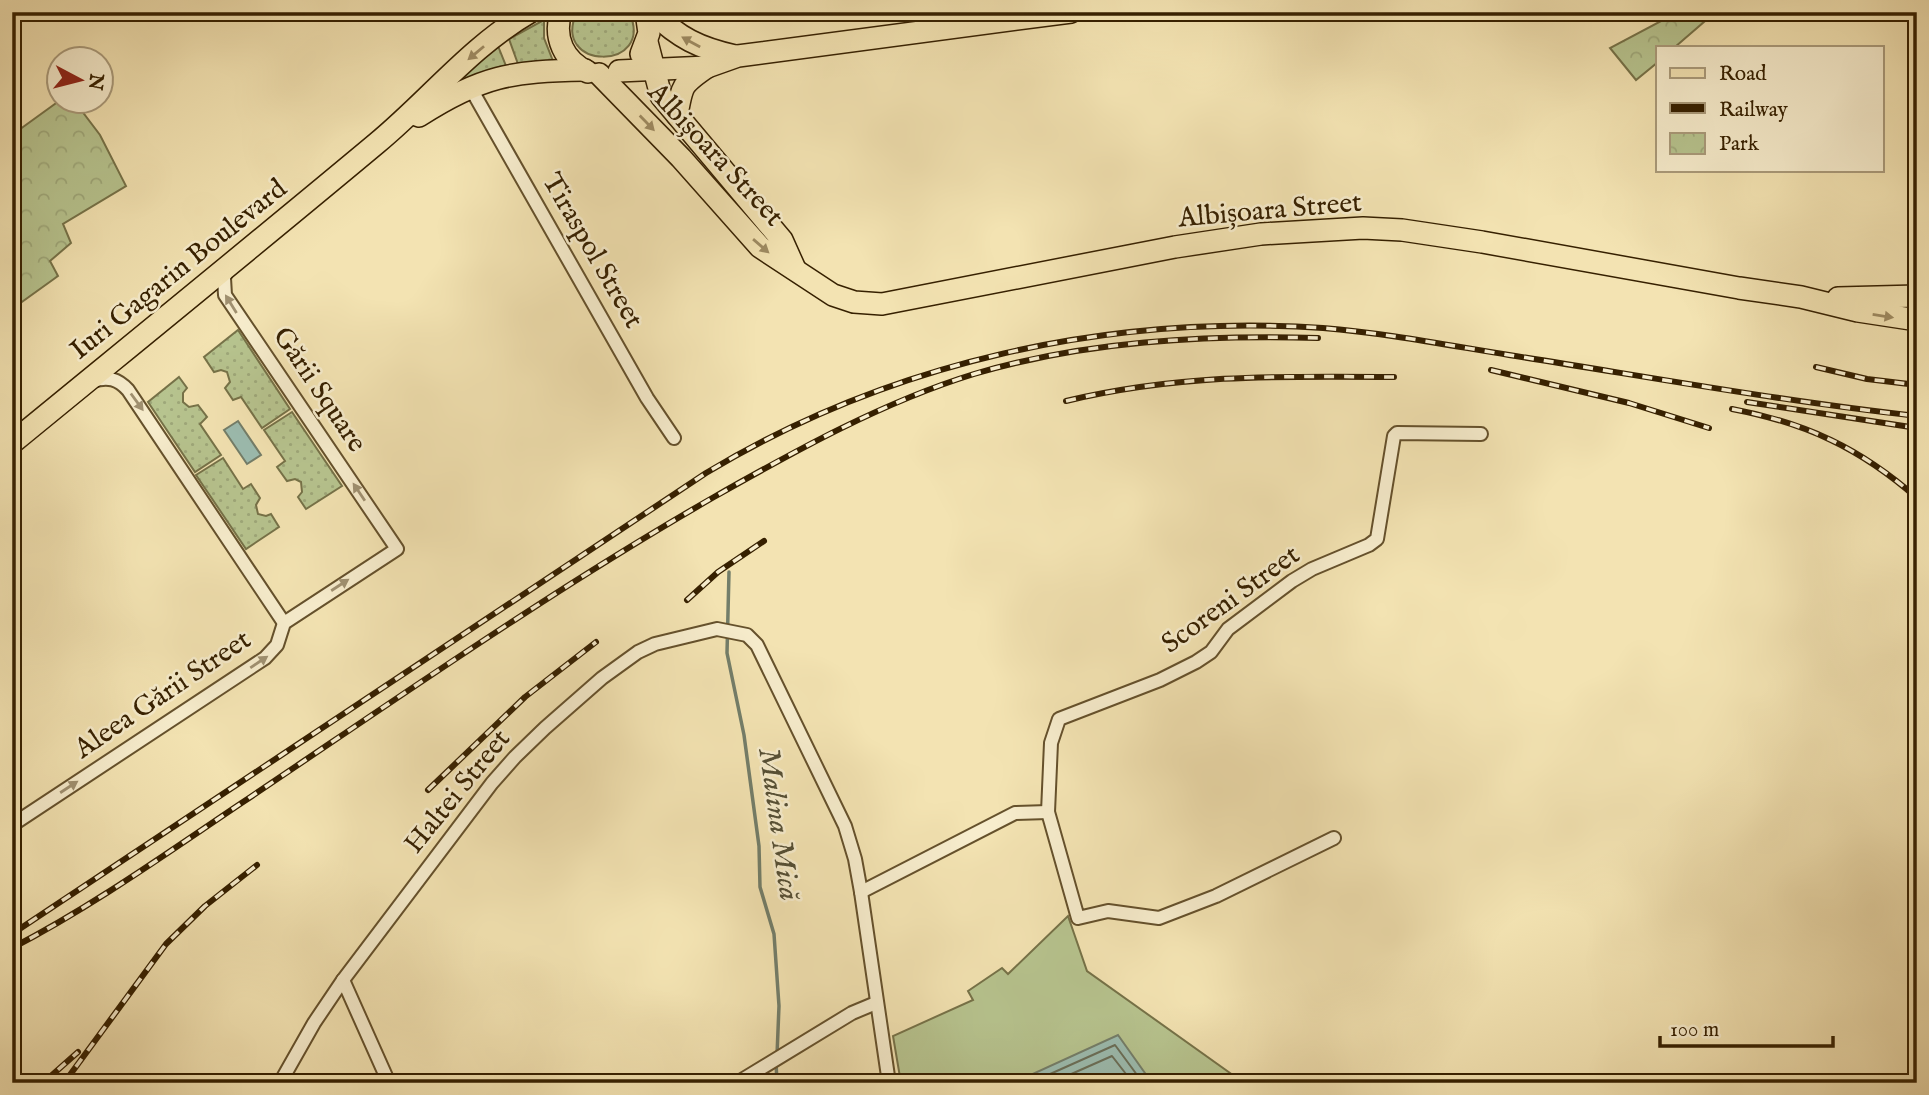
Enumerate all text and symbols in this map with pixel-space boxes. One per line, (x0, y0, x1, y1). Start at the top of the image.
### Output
one-way arrow (681, 36, 701, 48)
one-way arrow (467, 45, 484, 60)
north arrow (46, 46, 116, 116)
legend (1656, 46, 1884, 172)
text: Road (1719, 61, 1767, 88)
text: N (82, 71, 108, 92)
street label: Albișoara Street (639, 75, 791, 235)
text: Railway (1719, 97, 1789, 124)
one-way arrow (639, 114, 656, 131)
text: Park (1719, 131, 1760, 158)
street label: Tiraspol Street (533, 167, 651, 335)
street label: Iuri Gagarin Boulevard (64, 172, 294, 368)
street label: Albișoara Street (1176, 186, 1364, 237)
one-way arrow (752, 238, 770, 253)
one-way arrow (225, 294, 237, 313)
one-way arrow (1872, 311, 1894, 322)
street label: Gării Square (264, 321, 374, 459)
one-way arrow (129, 393, 143, 411)
one-way arrow (353, 482, 366, 501)
street label: Scoreni Street (1155, 538, 1307, 662)
one-way arrow (330, 579, 350, 592)
street label: Aleea Gării Street (67, 623, 258, 768)
one-way arrow (250, 655, 268, 669)
street label: Haltei Street (397, 723, 519, 861)
water label: Malina Mică (748, 745, 808, 904)
one-way arrow (59, 781, 79, 794)
scale bar (1660, 1004, 1833, 1048)
text: 100 m (1670, 1017, 1719, 1044)

